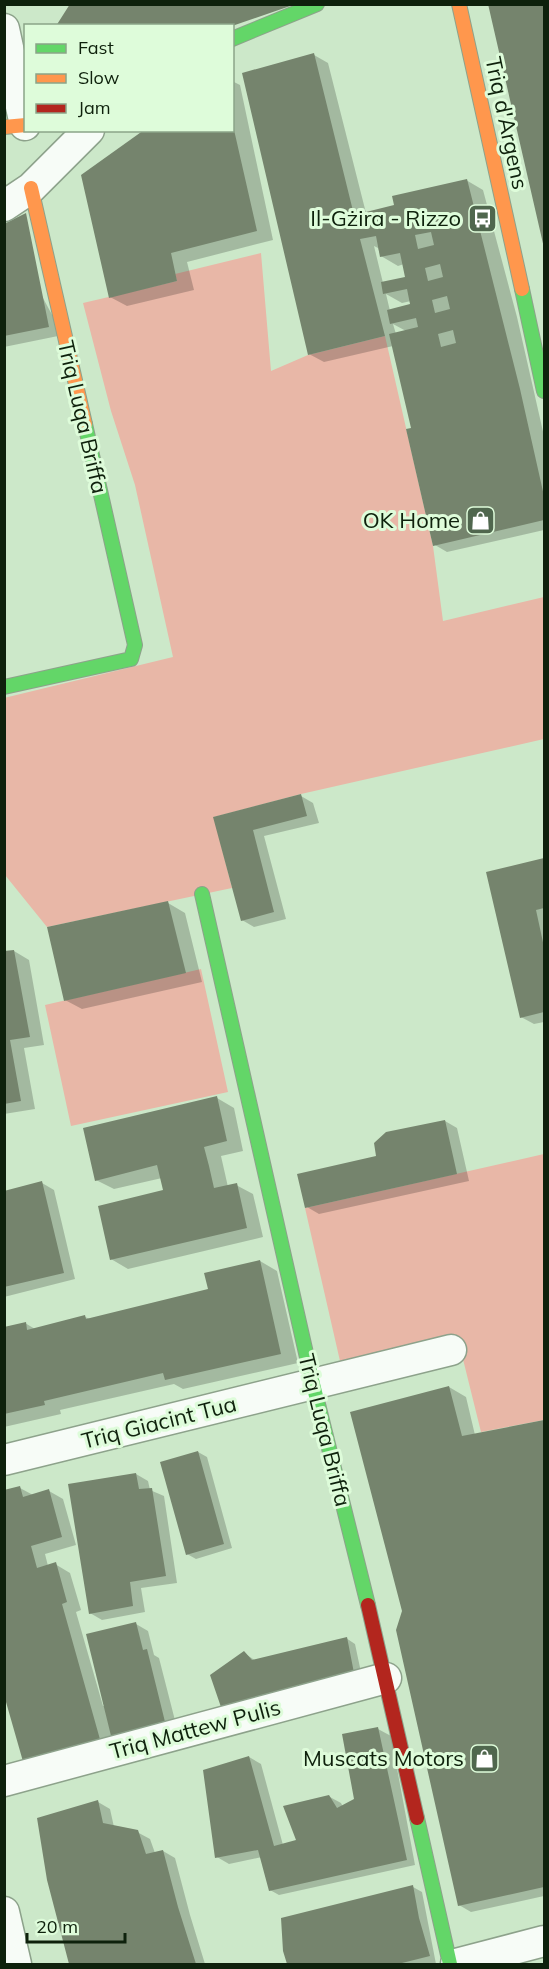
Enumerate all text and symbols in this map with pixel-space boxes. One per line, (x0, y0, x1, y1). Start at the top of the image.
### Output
legend (24, 24, 234, 132)
text: Fast (78, 36, 114, 59)
street label: Triq d'Argens (479, 54, 535, 192)
text: Slow (78, 66, 120, 89)
text: Jam (78, 96, 111, 119)
bus stop icon: Il-Gżira - Rizzo (466, 202, 498, 234)
place label: Il-Gżira - Rizzo (310, 204, 461, 232)
street label: Triq Luqa Briffa (52, 338, 114, 496)
shop icon: OK Home (465, 504, 497, 536)
place label: OK Home (363, 506, 460, 534)
street label: Triq Luqa Briffa (293, 1351, 357, 1509)
street label: Triq Giacint Tua (79, 1389, 239, 1455)
street label: Triq Mattew Pulis (106, 1693, 284, 1765)
shop icon: Muscats Motors (469, 1742, 501, 1774)
place label: Muscats Motors (303, 1744, 464, 1772)
scale bar (27, 1906, 124, 1944)
text: 20 m (36, 1915, 78, 1938)

